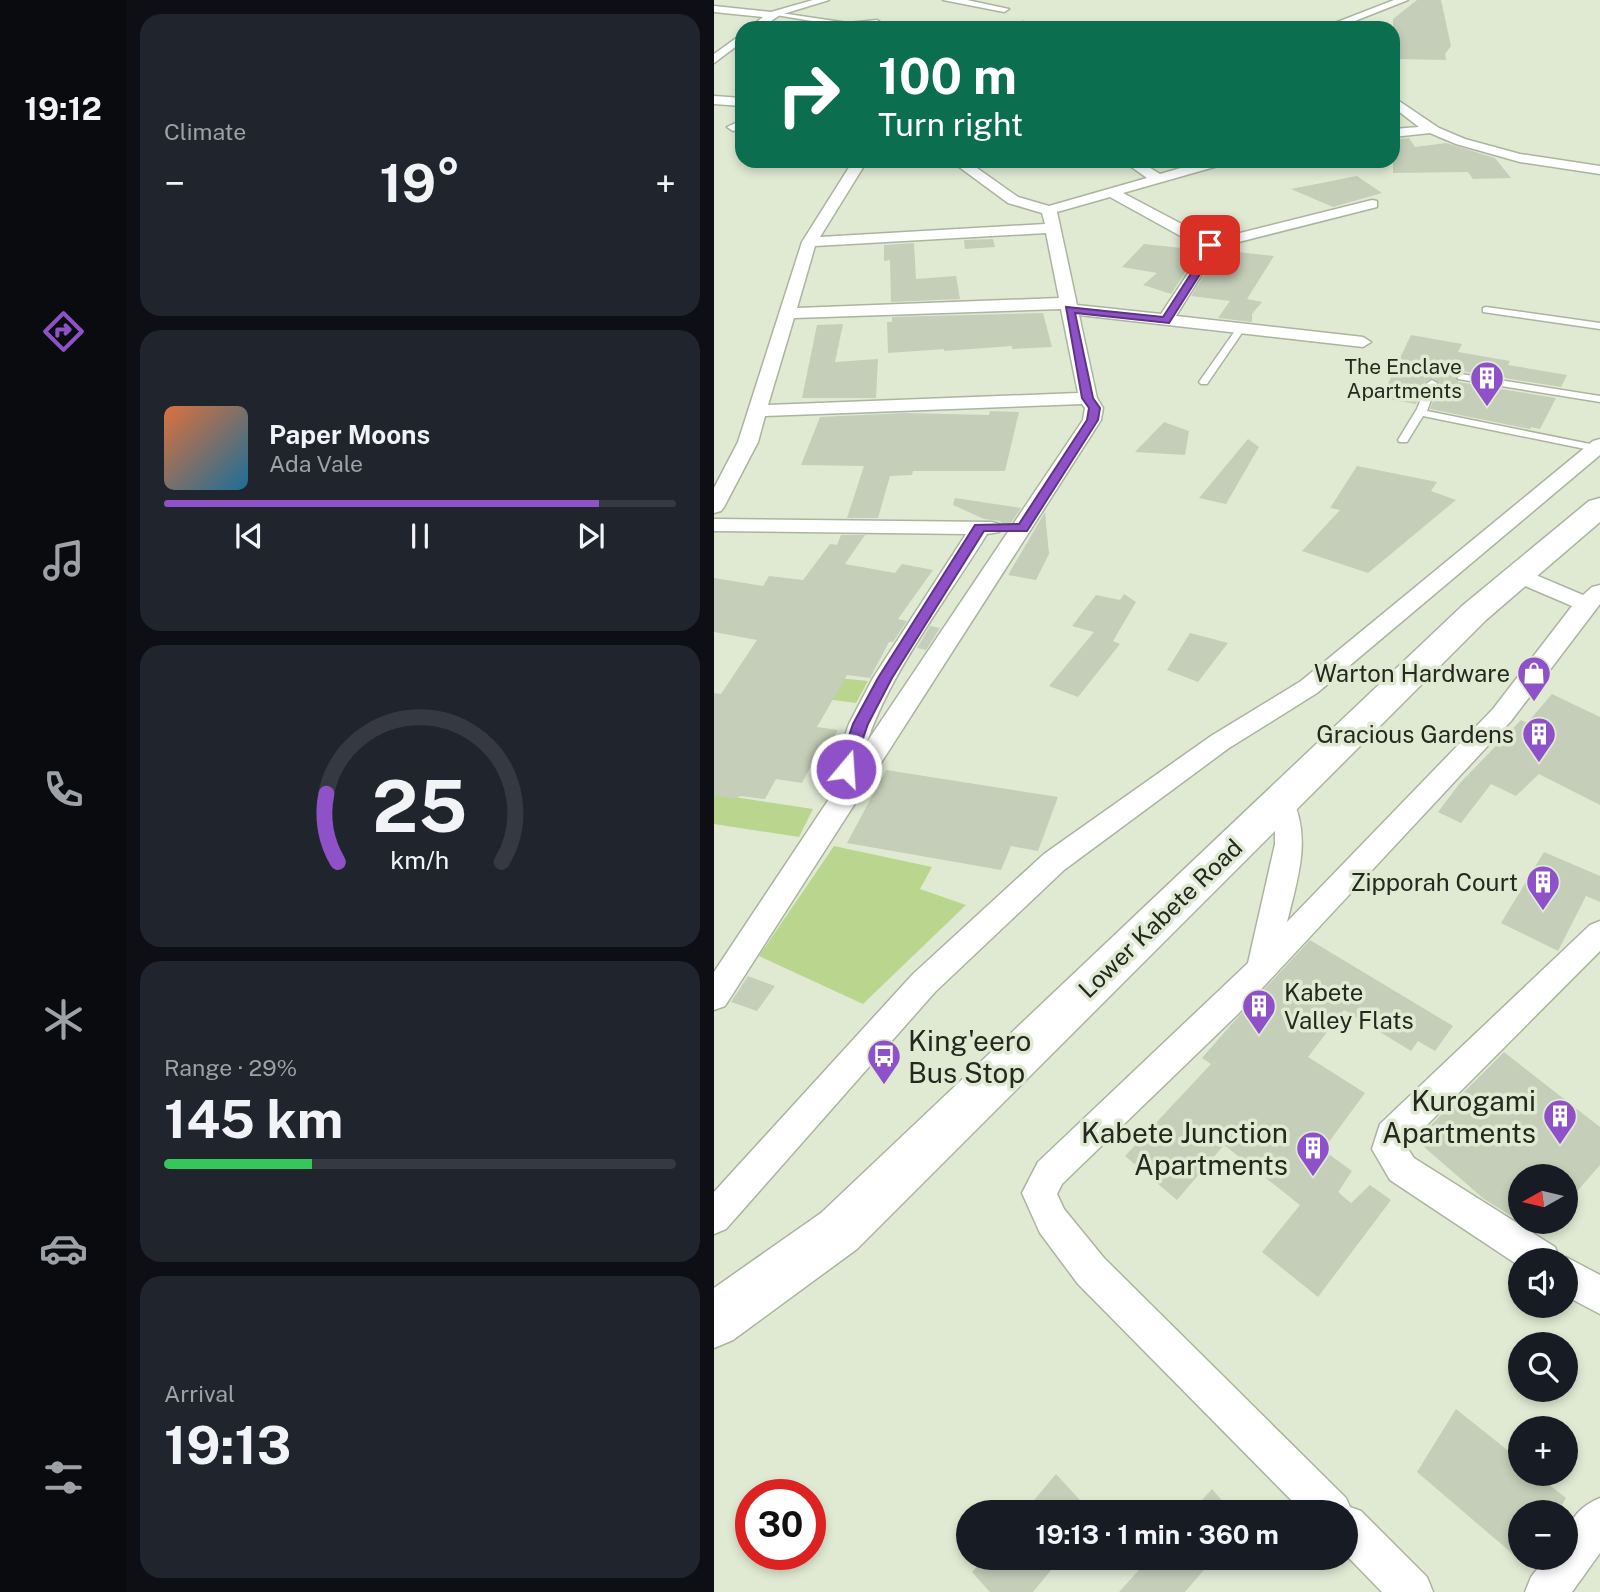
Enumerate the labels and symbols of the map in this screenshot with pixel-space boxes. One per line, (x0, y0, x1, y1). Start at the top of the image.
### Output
pin (1180, 215, 1240, 275)
place label: The Enclave Apartments (1345, 354, 1462, 403)
building icon: The Enclave Apartments (1468, 359, 1506, 408)
shop icon: Warton Hardware (1515, 654, 1553, 703)
place label: Warton Hardware (1314, 659, 1510, 687)
building icon: Gracious Gardens (1520, 715, 1558, 764)
place label: Gracious Gardens (1316, 720, 1514, 748)
position arrow (809, 732, 883, 806)
street label: Lower Kabete Road (1073, 833, 1247, 1003)
building icon: Zipporah Court (1524, 863, 1562, 912)
place label: Zipporah Court (1350, 868, 1518, 896)
place label: Kabete Valley Flats (1284, 978, 1414, 1034)
building icon: Kabete Valley Flats (1240, 987, 1278, 1036)
place label: King'eero Bus Stop (908, 1024, 1031, 1089)
bus stop icon: King'eero Bus Stop (865, 1037, 903, 1086)
place label: Kurogami Apartments (1382, 1084, 1536, 1149)
building icon: Kurogami Apartments (1541, 1097, 1579, 1146)
place label: Kabete Junction Apartments (1081, 1116, 1288, 1181)
building icon: Kabete Junction Apartments (1294, 1129, 1332, 1178)
north arrow (1508, 1164, 1578, 1234)
speed limit sign: 30 (735, 1479, 826, 1570)

